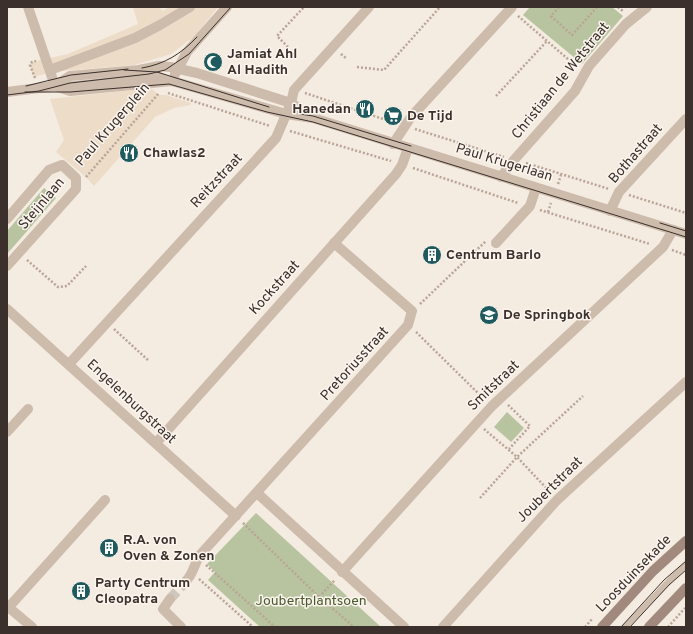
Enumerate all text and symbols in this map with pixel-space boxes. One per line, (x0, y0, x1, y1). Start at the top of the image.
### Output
street label: Christiaan de Wetstraat (508, 19, 614, 143)
place label: Jamiat Ahl Al Hadith (227, 46, 297, 79)
mosque icon: Jamiat Ahl Al Hadith (202, 51, 224, 73)
street label: Paul Krugerplein (72, 80, 154, 170)
restaurant icon: Hanedan (354, 98, 376, 120)
place label: Hanedan (292, 101, 351, 118)
supermarket icon: De Tijd (382, 105, 404, 127)
place label: De Tijd (407, 108, 453, 125)
street label: Bothastraat (605, 121, 667, 187)
street label: Paul Krugerlaan (453, 140, 555, 186)
restaurant icon: Chawlas2 (118, 142, 140, 164)
place label: Chawlas2 (143, 145, 206, 162)
street label: Reitzstraat (187, 150, 247, 212)
street label: Steijnlaan (15, 174, 69, 234)
building icon: Centrum Barlo (421, 244, 443, 266)
place label: Centrum Barlo (446, 247, 541, 264)
street label: Kockstraat (246, 257, 304, 319)
school or university icon: De Springbok (478, 304, 500, 326)
place label: De Springbok (503, 307, 591, 324)
street label: Pretoriusstraat (317, 323, 393, 405)
street label: Engelenburgstraat (83, 356, 179, 448)
street label: Smitstraat (465, 357, 523, 415)
street label: Joubertstraat (514, 454, 586, 526)
place label: R.A. von Oven & Zonen (123, 532, 215, 565)
street label: Loosduinsekade (593, 532, 675, 616)
building icon: R.A. von Oven & Zonen (98, 537, 120, 559)
place label: Party Centrum Cleopatra (95, 575, 190, 608)
building icon: Party Centrum Cleopatra (70, 580, 92, 602)
park label: Joubertplantsoen (255, 593, 367, 610)

